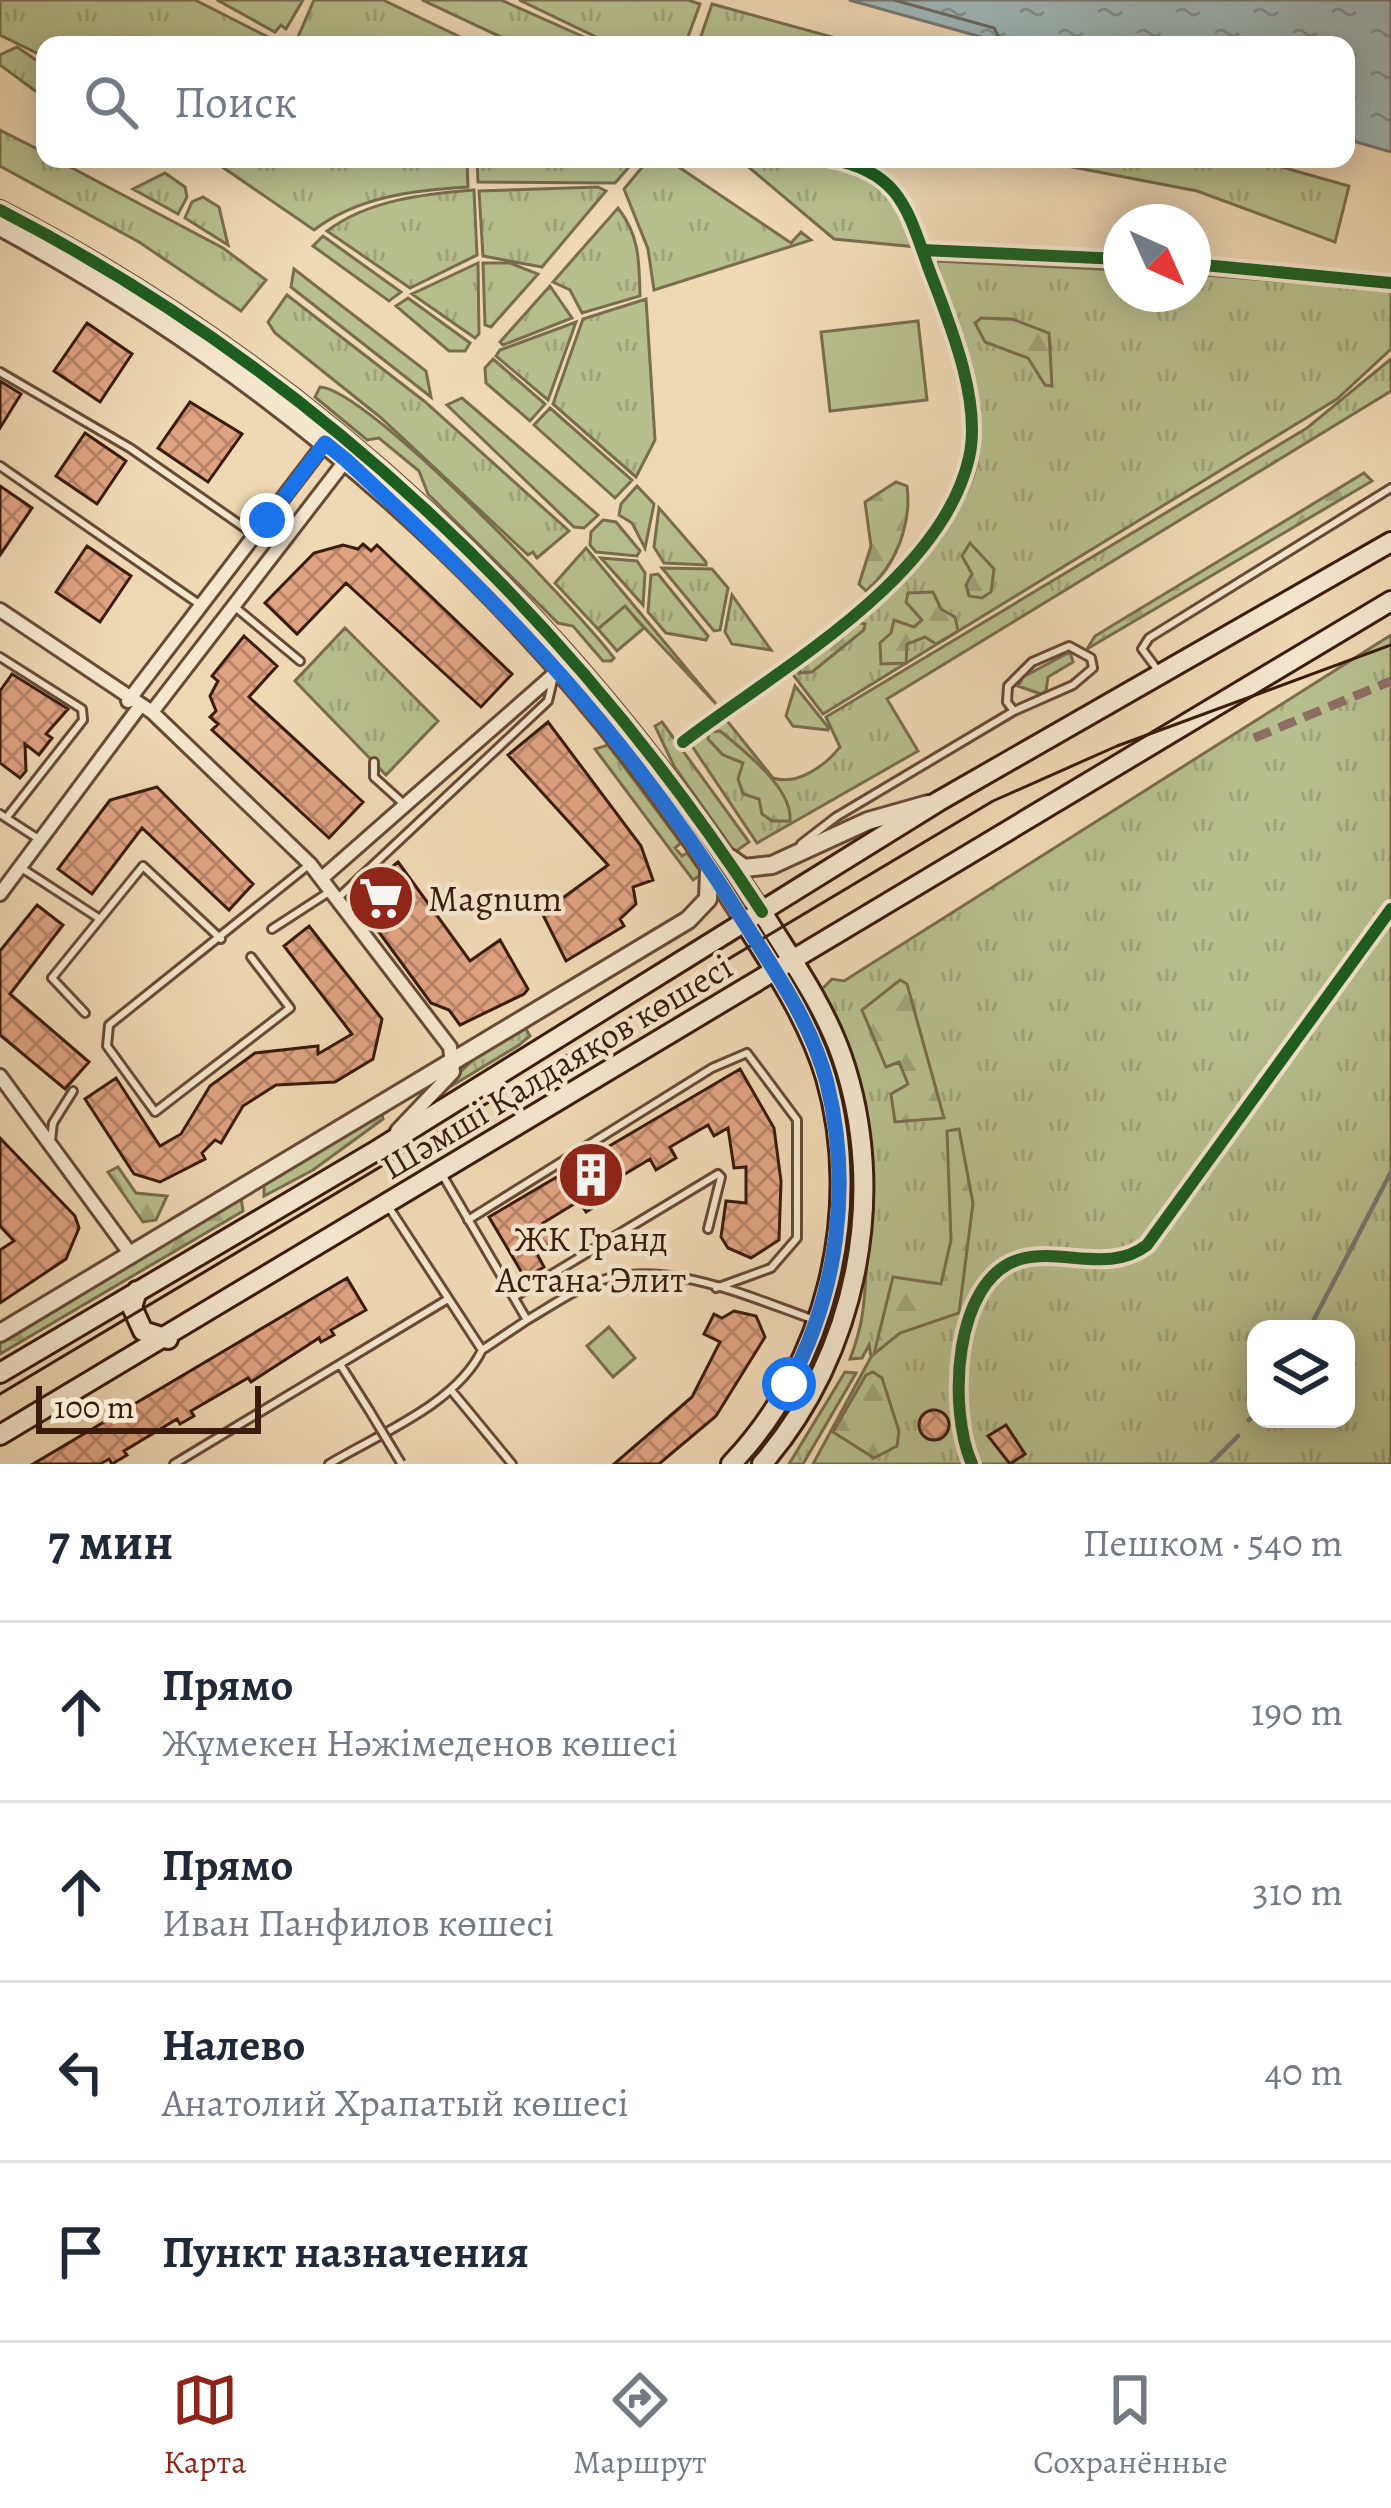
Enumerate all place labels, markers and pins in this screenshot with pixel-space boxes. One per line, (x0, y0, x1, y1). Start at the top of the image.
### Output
supermarket icon: Magnum (346, 863, 416, 933)
place label: Magnum (428, 874, 562, 923)
building icon: ЖК Гранд Астана Элит (556, 1140, 626, 1210)
place label: ЖК Гранд Астана Элит (495, 1214, 686, 1304)

